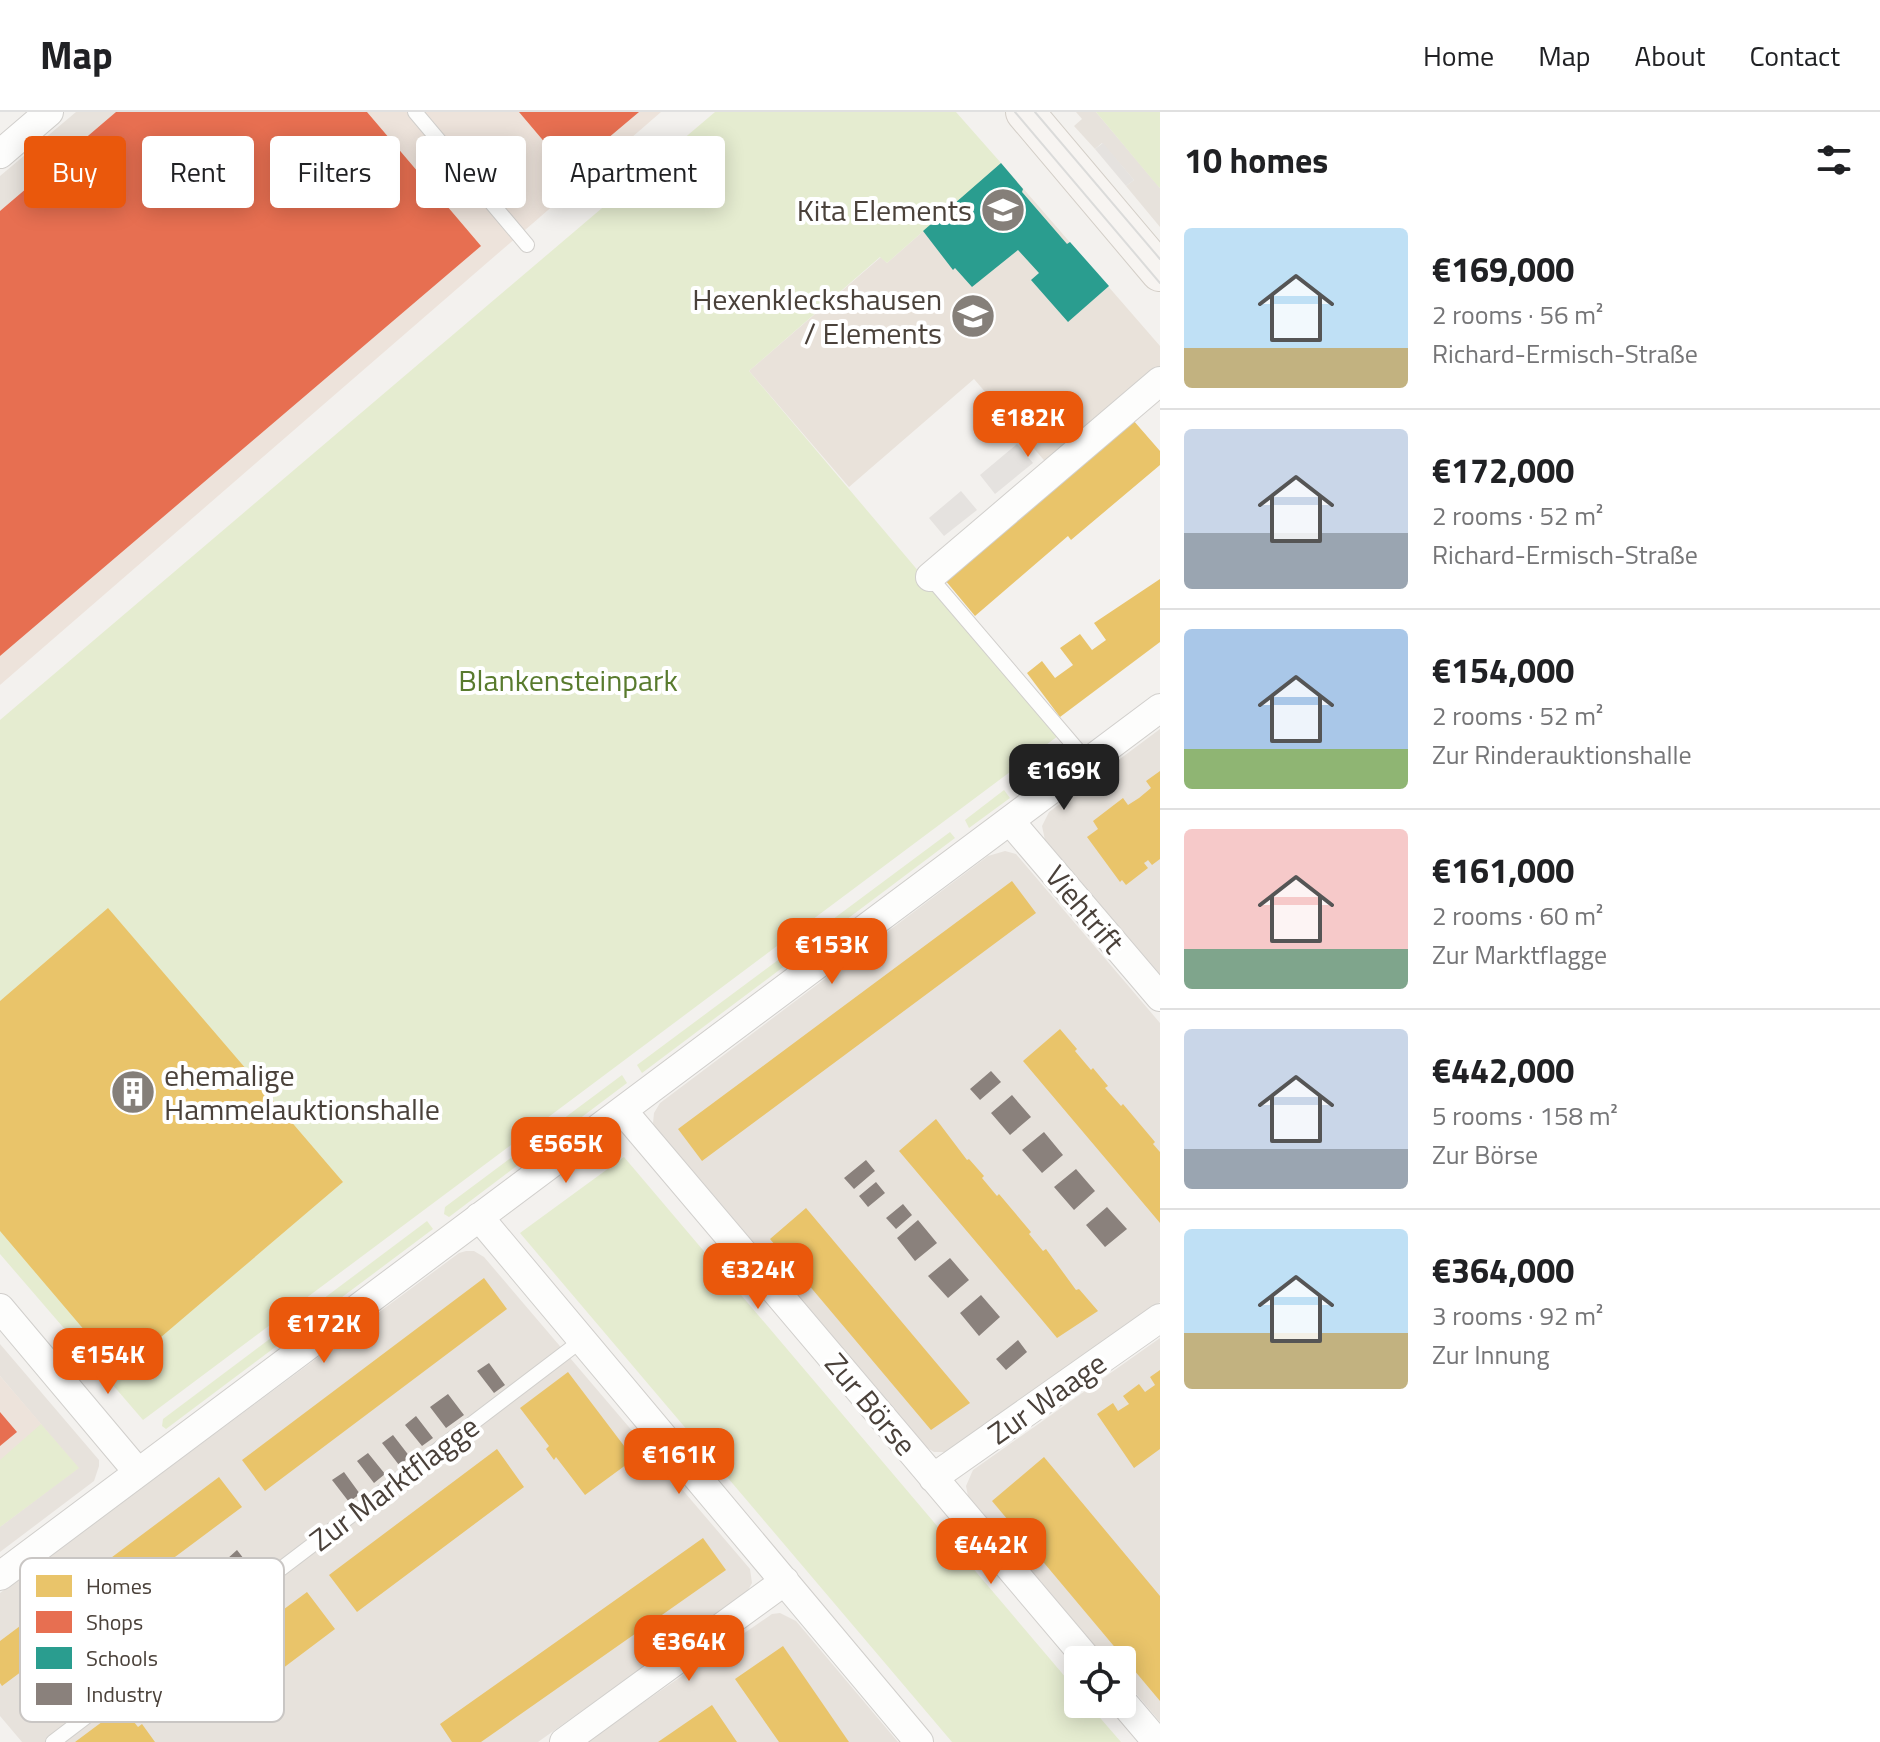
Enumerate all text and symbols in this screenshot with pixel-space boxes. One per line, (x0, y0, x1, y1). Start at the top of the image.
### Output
text: Map (40, 26, 113, 84)
text: Home (1423, 34, 1494, 77)
text: Map (1538, 34, 1591, 77)
text: About (1635, 34, 1705, 77)
text: Contact (1749, 34, 1840, 77)
text: 10 homes (1184, 134, 1328, 186)
chip: Buy (24, 136, 126, 208)
chip: Rent (142, 136, 254, 208)
chip: Filters (270, 136, 400, 208)
chip: New (416, 136, 526, 208)
chip: Apartment (542, 136, 725, 208)
icon: filters (1812, 138, 1856, 182)
school or university icon: Kita Elements (979, 186, 1027, 234)
place label: Kita Elements (797, 187, 972, 233)
text: €169,000 (1432, 243, 1574, 295)
icon: home (1248, 260, 1344, 356)
place label: Hexenkleckshausen / Elements (692, 276, 942, 356)
school or university icon: Hexenkleckshausen / Elements (949, 292, 997, 340)
text: 2 rooms · 56 m² (1432, 295, 1603, 334)
text: Richard-Ermisch-Straße (1432, 334, 1698, 373)
pin: €182K (972, 391, 1084, 459)
text: €182K (991, 397, 1065, 436)
text: €172,000 (1432, 444, 1574, 496)
icon: home (1248, 461, 1344, 557)
text: 2 rooms · 52 m² (1432, 496, 1603, 535)
text: Richard-Ermisch-Straße (1432, 535, 1698, 574)
text: €154,000 (1432, 644, 1574, 696)
park label: Blankensteinpark (458, 657, 678, 703)
icon: home (1248, 661, 1344, 757)
text: 2 rooms · 52 m² (1432, 696, 1603, 735)
text: Zur Rinderauktionshalle (1432, 735, 1692, 774)
pin: €169K (1008, 744, 1120, 812)
text: €169K (1027, 750, 1101, 789)
text: €161,000 (1432, 844, 1574, 896)
street label: Viehtrift (1034, 855, 1136, 964)
icon: home (1248, 861, 1344, 957)
text: 2 rooms · 60 m² (1432, 896, 1603, 935)
pin: €153K (776, 918, 888, 986)
text: €153K (795, 924, 869, 963)
text: Zur Marktflagge (1432, 935, 1607, 974)
text: €442,000 (1432, 1044, 1574, 1096)
place label: ehemalige Hammelauktionshalle (164, 1052, 440, 1132)
icon: home (1248, 1061, 1344, 1157)
building icon: ehemalige Hammelauktionshalle (109, 1068, 157, 1116)
text: 5 rooms · 158 m² (1432, 1096, 1618, 1135)
pin: €565K (510, 1117, 622, 1185)
text: €565K (529, 1123, 603, 1162)
text: Zur Börse (1432, 1135, 1538, 1174)
pin: €324K (702, 1243, 814, 1311)
text: €364,000 (1432, 1244, 1574, 1296)
text: €324K (721, 1249, 795, 1288)
icon: home (1248, 1261, 1344, 1357)
text: 3 rooms · 92 m² (1432, 1296, 1603, 1335)
pin: €172K (268, 1297, 380, 1365)
text: €172K (287, 1303, 361, 1342)
pin: €154K (52, 1328, 164, 1396)
text: €154K (71, 1334, 145, 1373)
text: Zur Innung (1432, 1335, 1550, 1374)
street label: Zur Waage (978, 1340, 1116, 1456)
street label: Zur Börse (814, 1342, 928, 1466)
street label: Zur Marktflagge (299, 1404, 489, 1562)
pin: €161K (623, 1428, 735, 1496)
text: €161K (642, 1434, 716, 1473)
pin: €442K (935, 1518, 1047, 1586)
text: €442K (954, 1524, 1028, 1563)
legend (20, 1558, 284, 1722)
text: Homes (86, 1569, 152, 1603)
text: Shops (86, 1605, 143, 1639)
pin: €364K (633, 1615, 745, 1683)
text: €364K (652, 1621, 726, 1660)
text: Schools (86, 1641, 158, 1675)
map controls (1064, 1646, 1136, 1718)
button: locate (1064, 1646, 1136, 1718)
text: Industry (86, 1677, 163, 1711)

